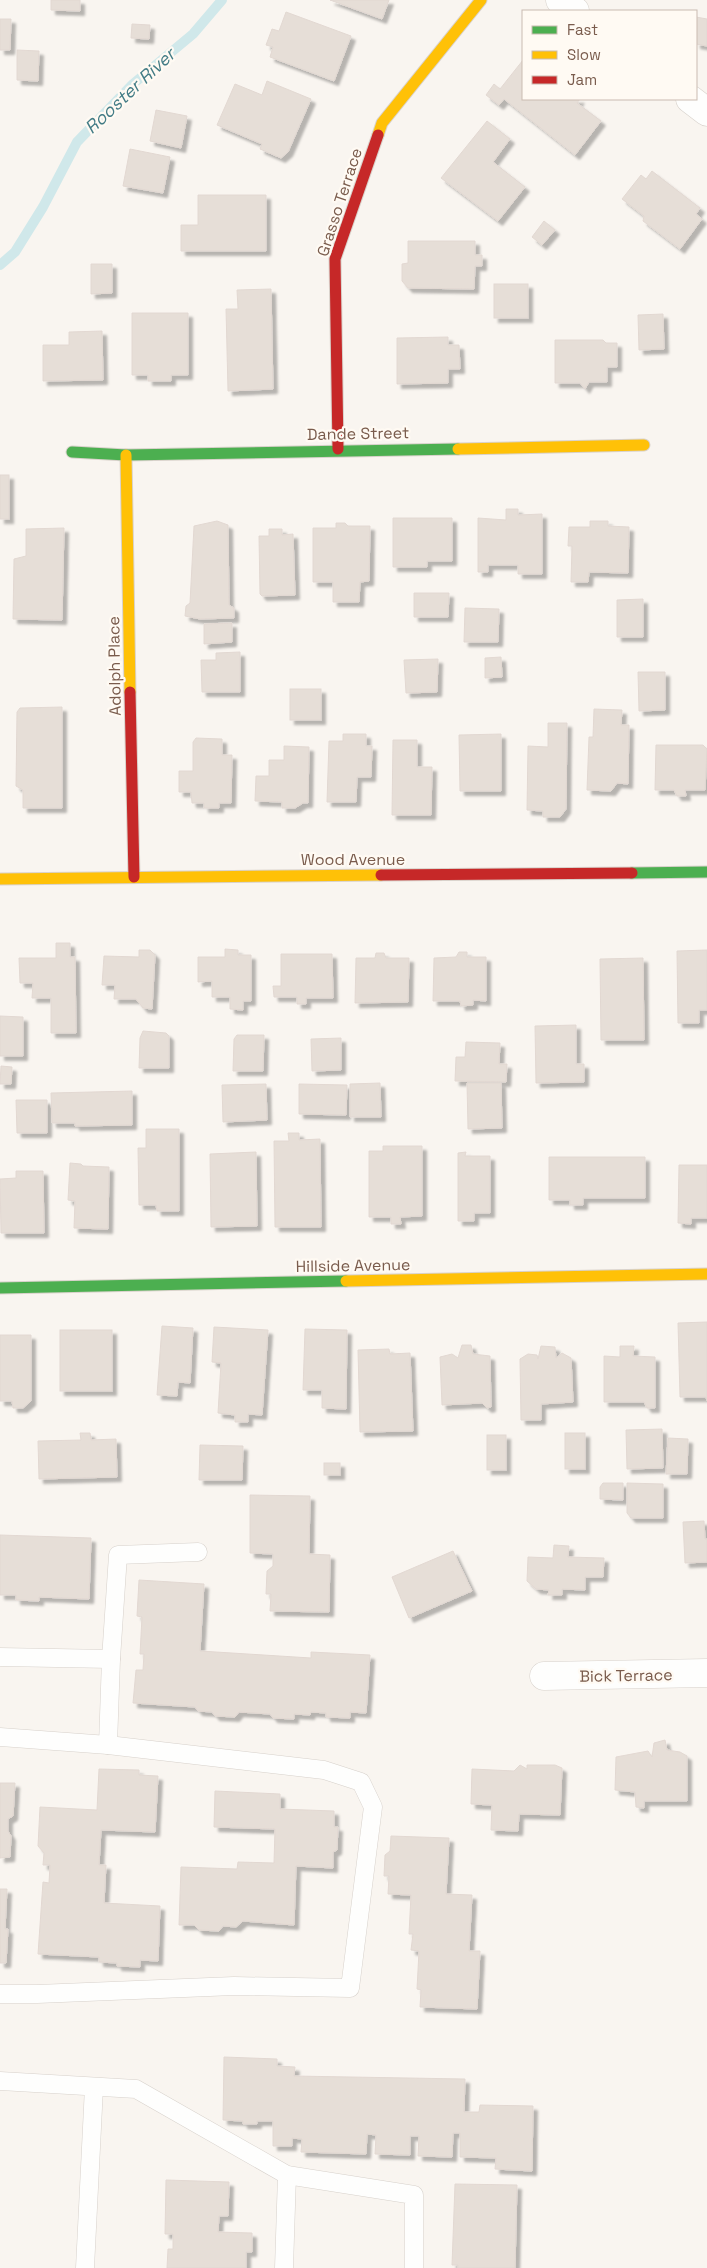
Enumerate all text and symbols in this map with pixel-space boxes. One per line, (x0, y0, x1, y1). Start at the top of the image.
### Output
legend (522, 10, 697, 100)
text: Fast (567, 20, 598, 39)
water label: Rooster River (80, 41, 181, 138)
text: Slow (567, 45, 601, 64)
text: Jam (567, 70, 597, 89)
street label: Grasso Terrace (312, 145, 367, 259)
street label: Dande Street (307, 422, 409, 445)
street label: Adolph Place (103, 616, 126, 716)
street label: Wood Avenue (301, 849, 405, 870)
street label: Hillside Avenue (295, 1254, 411, 1277)
street label: Bick Terrace (579, 1664, 673, 1687)

